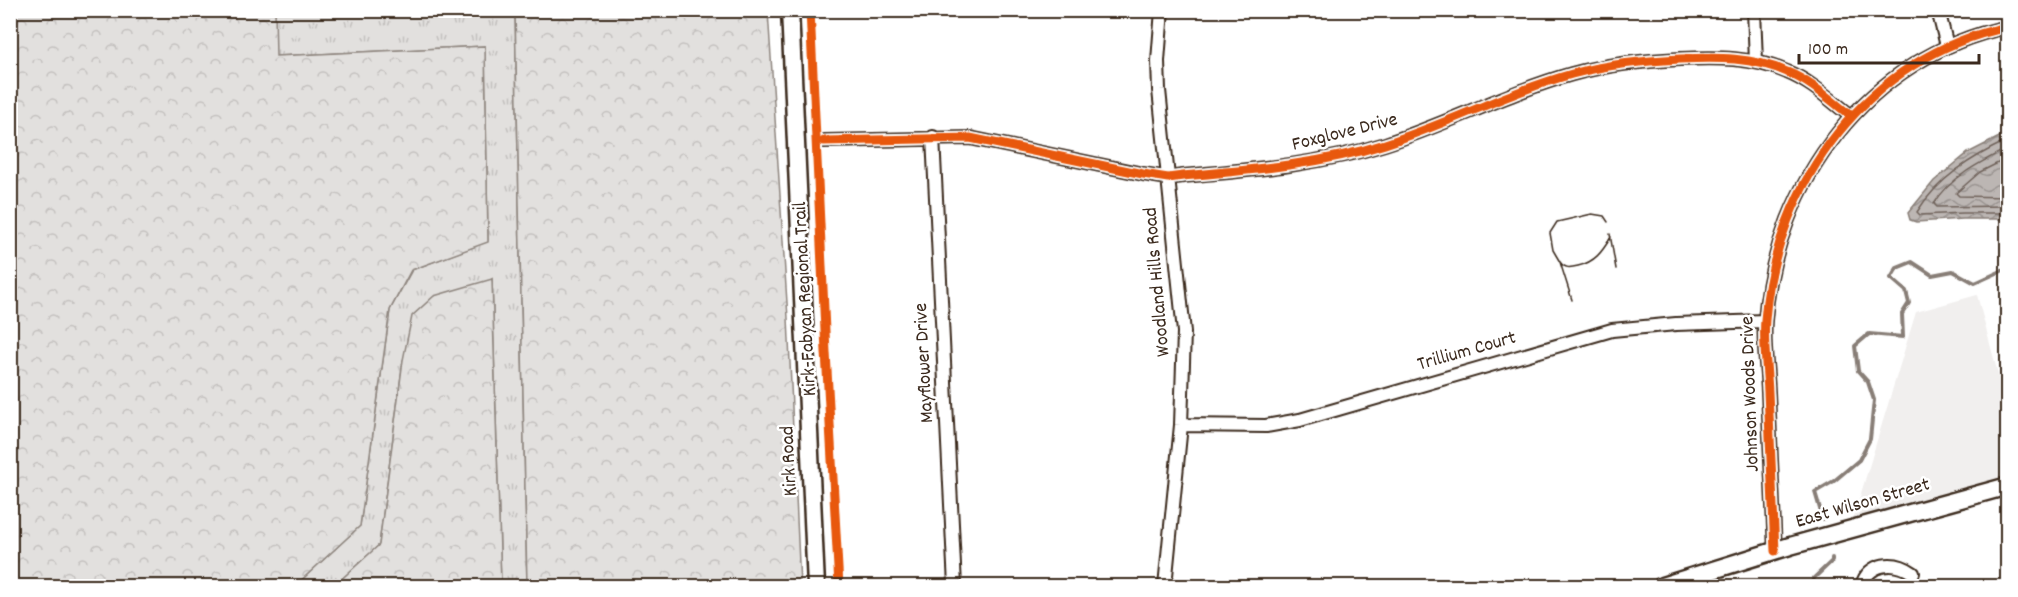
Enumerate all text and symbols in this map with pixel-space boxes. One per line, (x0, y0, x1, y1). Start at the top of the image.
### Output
scale bar (1799, 27, 1979, 65)
text: 100 m (1808, 38, 1848, 63)
street label: Foxglove Drive (1289, 106, 1401, 160)
street label: Kirk-Fabyan Regional Trail (787, 201, 825, 397)
street label: Woodland Hills Road (1138, 206, 1178, 358)
street label: Mayflower Drive (908, 302, 942, 424)
street label: Johnson Woods Drive (1734, 315, 1768, 472)
street label: Trillium Court (1414, 325, 1520, 379)
street label: Kirk Road (774, 425, 806, 497)
street label: East Wilson Street (1793, 471, 1933, 537)

